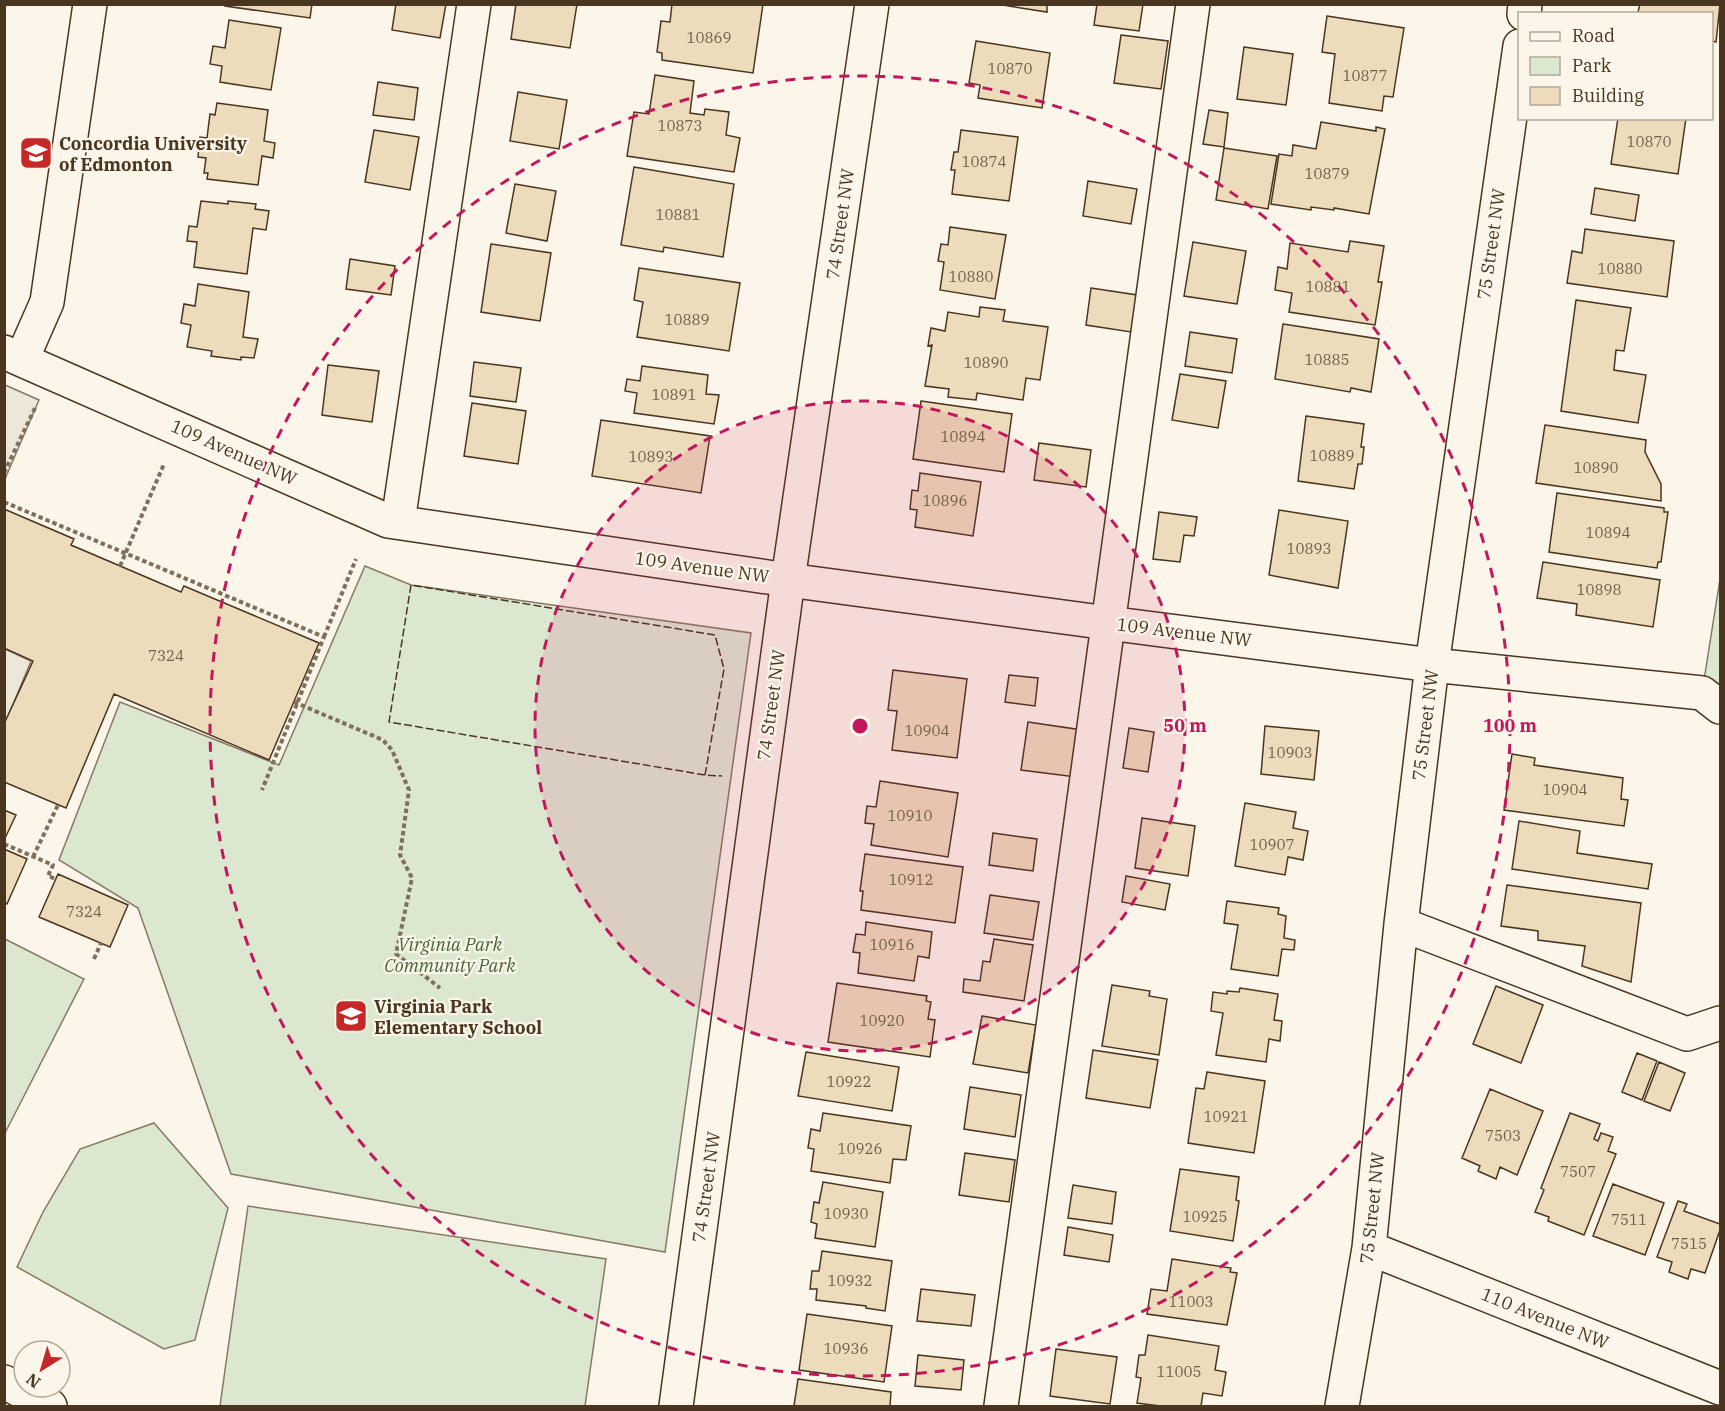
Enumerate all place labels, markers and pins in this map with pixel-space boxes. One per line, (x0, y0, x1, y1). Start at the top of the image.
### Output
place label: Concordia University of Edmonton (59, 132, 248, 176)
school or university icon: Concordia University of Edmonton (18, 135, 54, 171)
centre of rings (850, 716, 870, 736)
place label: Virginia Park Elementary School (374, 995, 542, 1039)
school or university icon: Virginia Park Elementary School (333, 998, 369, 1034)

